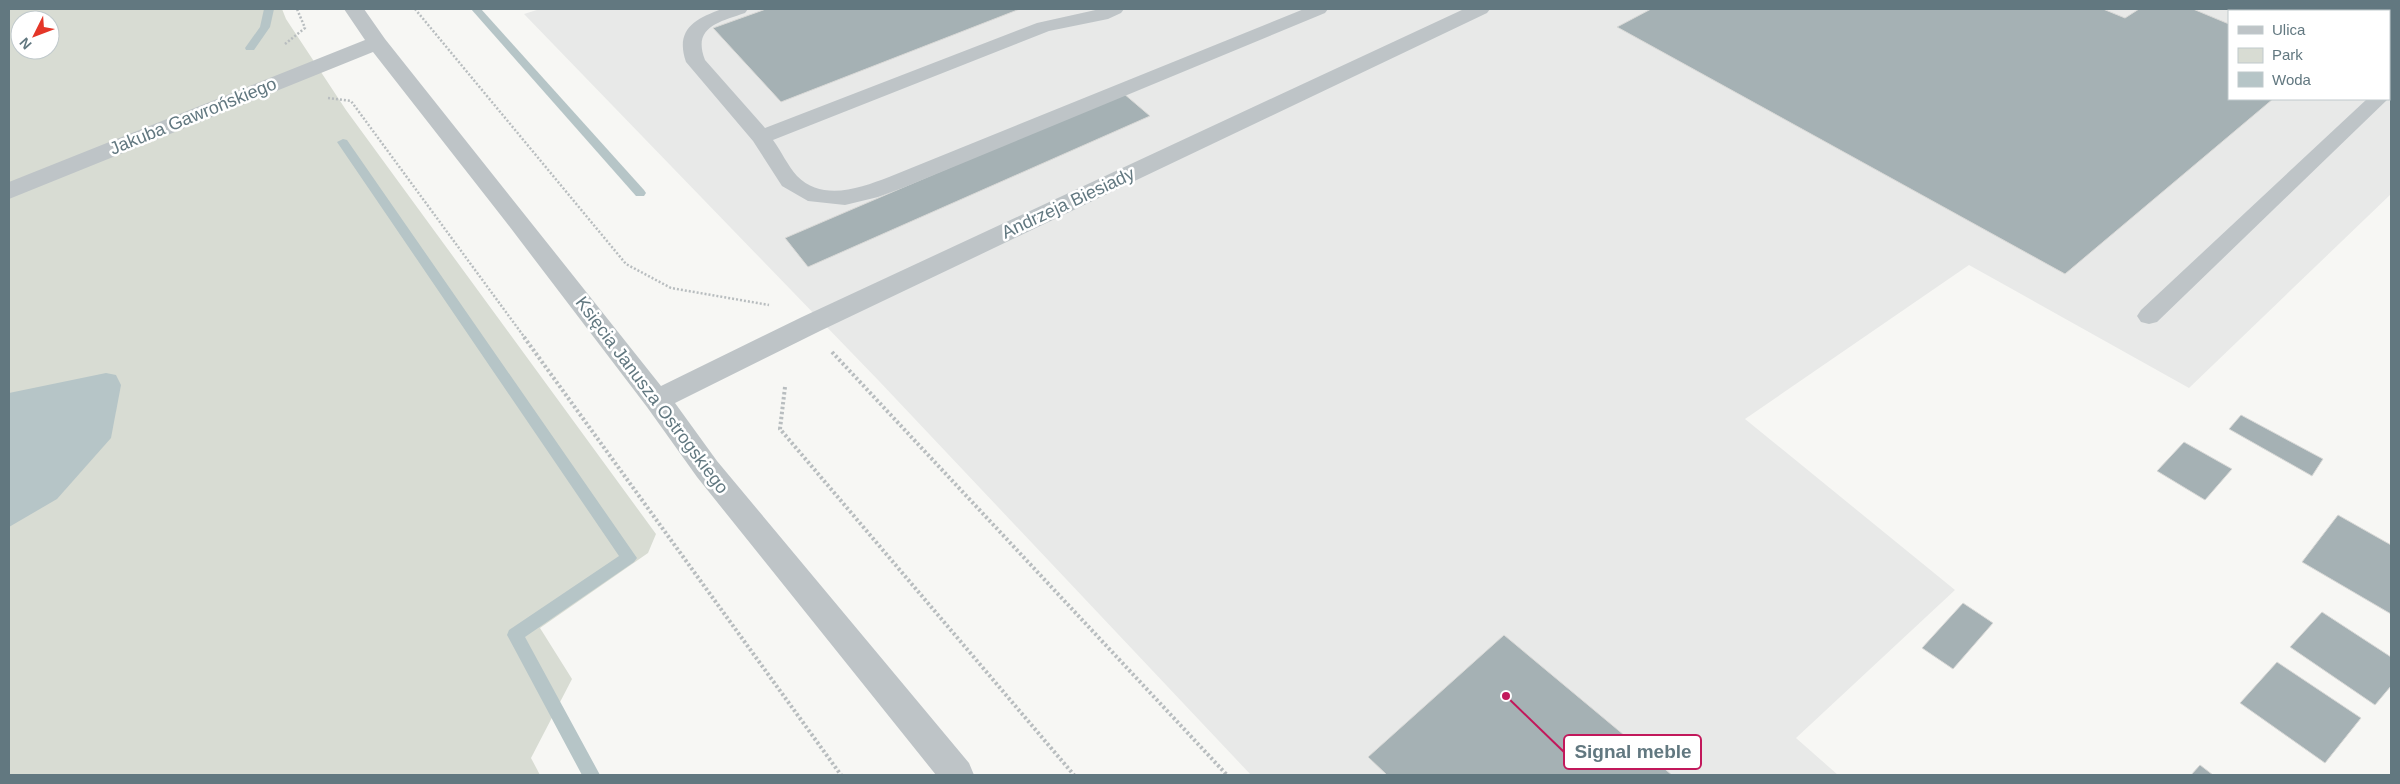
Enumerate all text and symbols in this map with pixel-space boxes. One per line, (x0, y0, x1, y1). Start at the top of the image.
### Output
north arrow (10, 10, 60, 60)
legend (2228, 10, 2390, 100)
text: Ulica (2272, 21, 2306, 38)
text: N (16, 35, 35, 53)
text: Park (2272, 46, 2303, 63)
text: Woda (2272, 71, 2312, 88)
street label: Jakuba Gawrońskiego (107, 73, 279, 159)
street label: Andrzeja Biesiady (998, 163, 1138, 243)
street label: Księcia Janusza Ostrogskiego (571, 293, 733, 497)
callout: Signal meble (1564, 735, 1701, 769)
text: Signal meble (1574, 741, 1692, 762)

